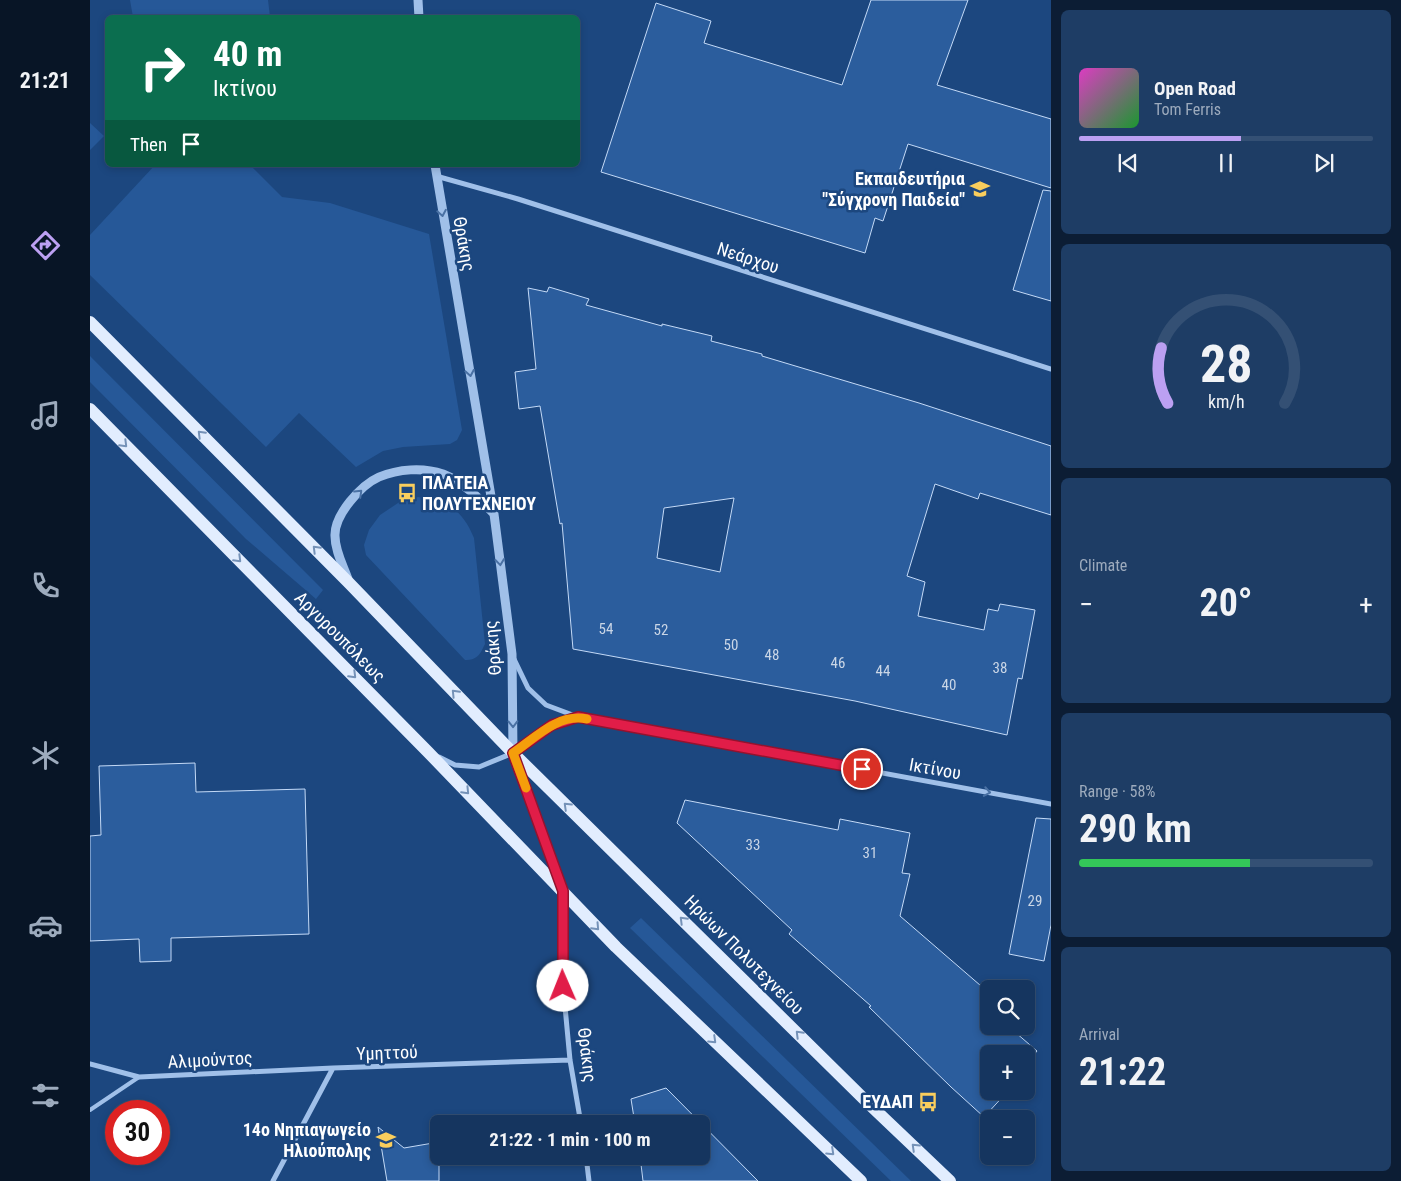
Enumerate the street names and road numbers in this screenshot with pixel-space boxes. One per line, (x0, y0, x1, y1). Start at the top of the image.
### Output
street label: Θράκης (449, 215, 480, 273)
street label: Νεάρχου (714, 238, 782, 277)
street label: Αργυρουπόλεως (291, 587, 390, 686)
street label: Θράκης (480, 620, 505, 676)
street label: Ικτίνου (908, 754, 963, 783)
street label: Ηρώων Πολυτεχνείου (680, 891, 808, 1019)
street label: Θράκης (574, 1026, 601, 1083)
street label: Υμηττού (356, 1041, 418, 1064)
street label: Αλιμούντος (167, 1047, 253, 1072)

